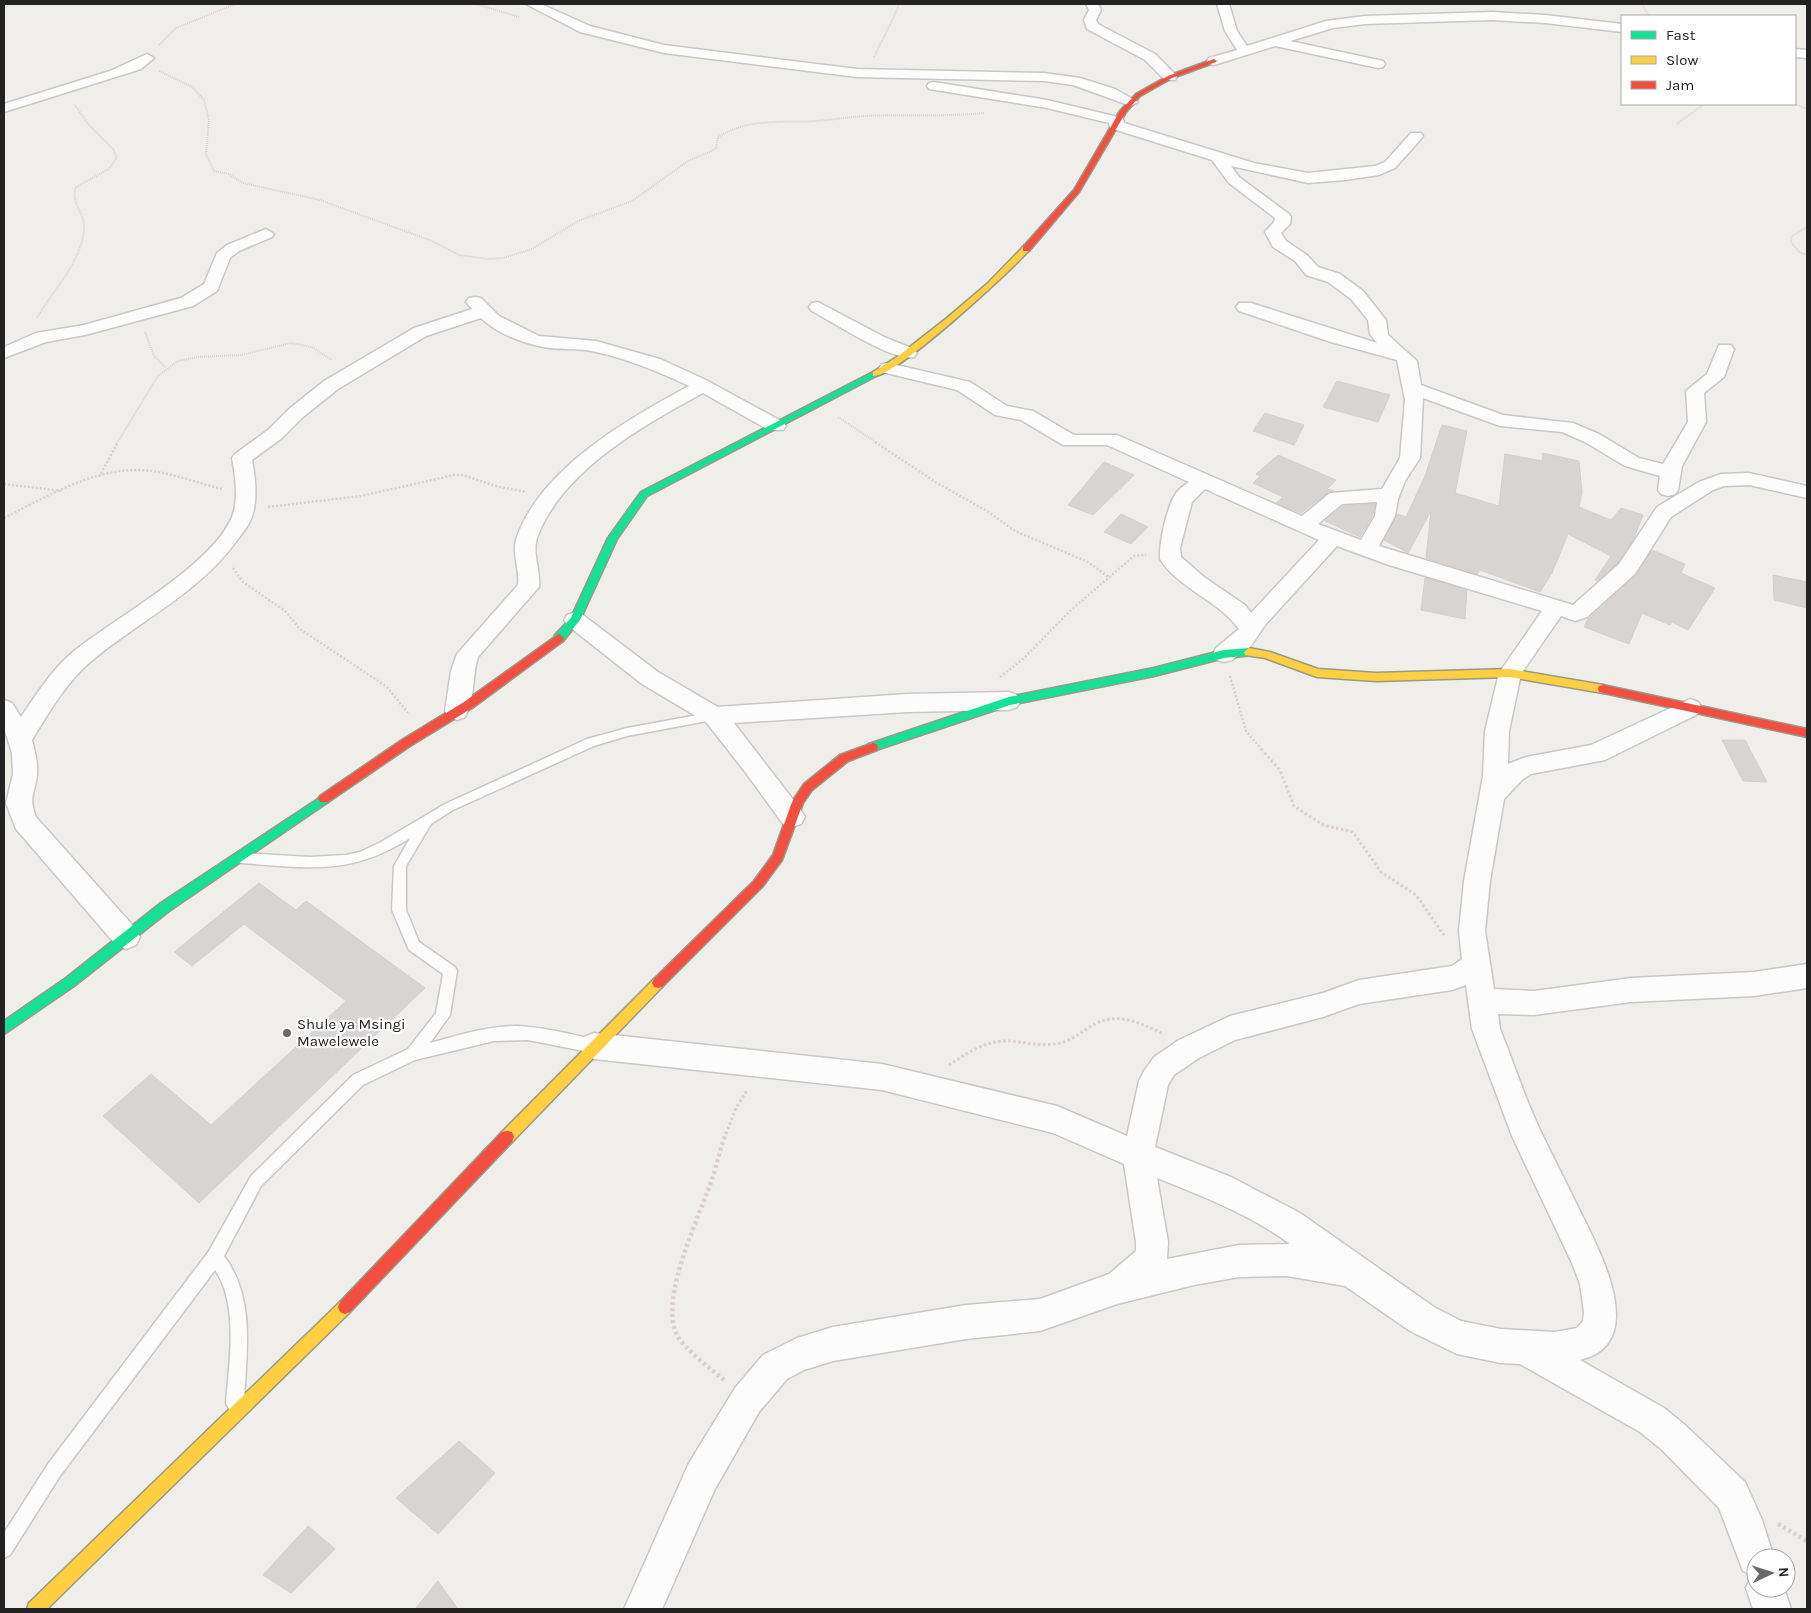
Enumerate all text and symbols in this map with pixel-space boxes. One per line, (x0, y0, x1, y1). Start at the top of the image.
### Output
legend (1621, 15, 1796, 105)
text: Fast (1666, 26, 1696, 44)
text: Slow (1666, 51, 1698, 69)
text: Jam (1666, 76, 1694, 94)
place label: Shule ya Msingi Mawelewele (297, 1015, 406, 1050)
marker: Shule ya Msingi Mawelewele (281, 1027, 293, 1039)
north arrow (1746, 1548, 1796, 1598)
text: N (1775, 1567, 1792, 1578)

